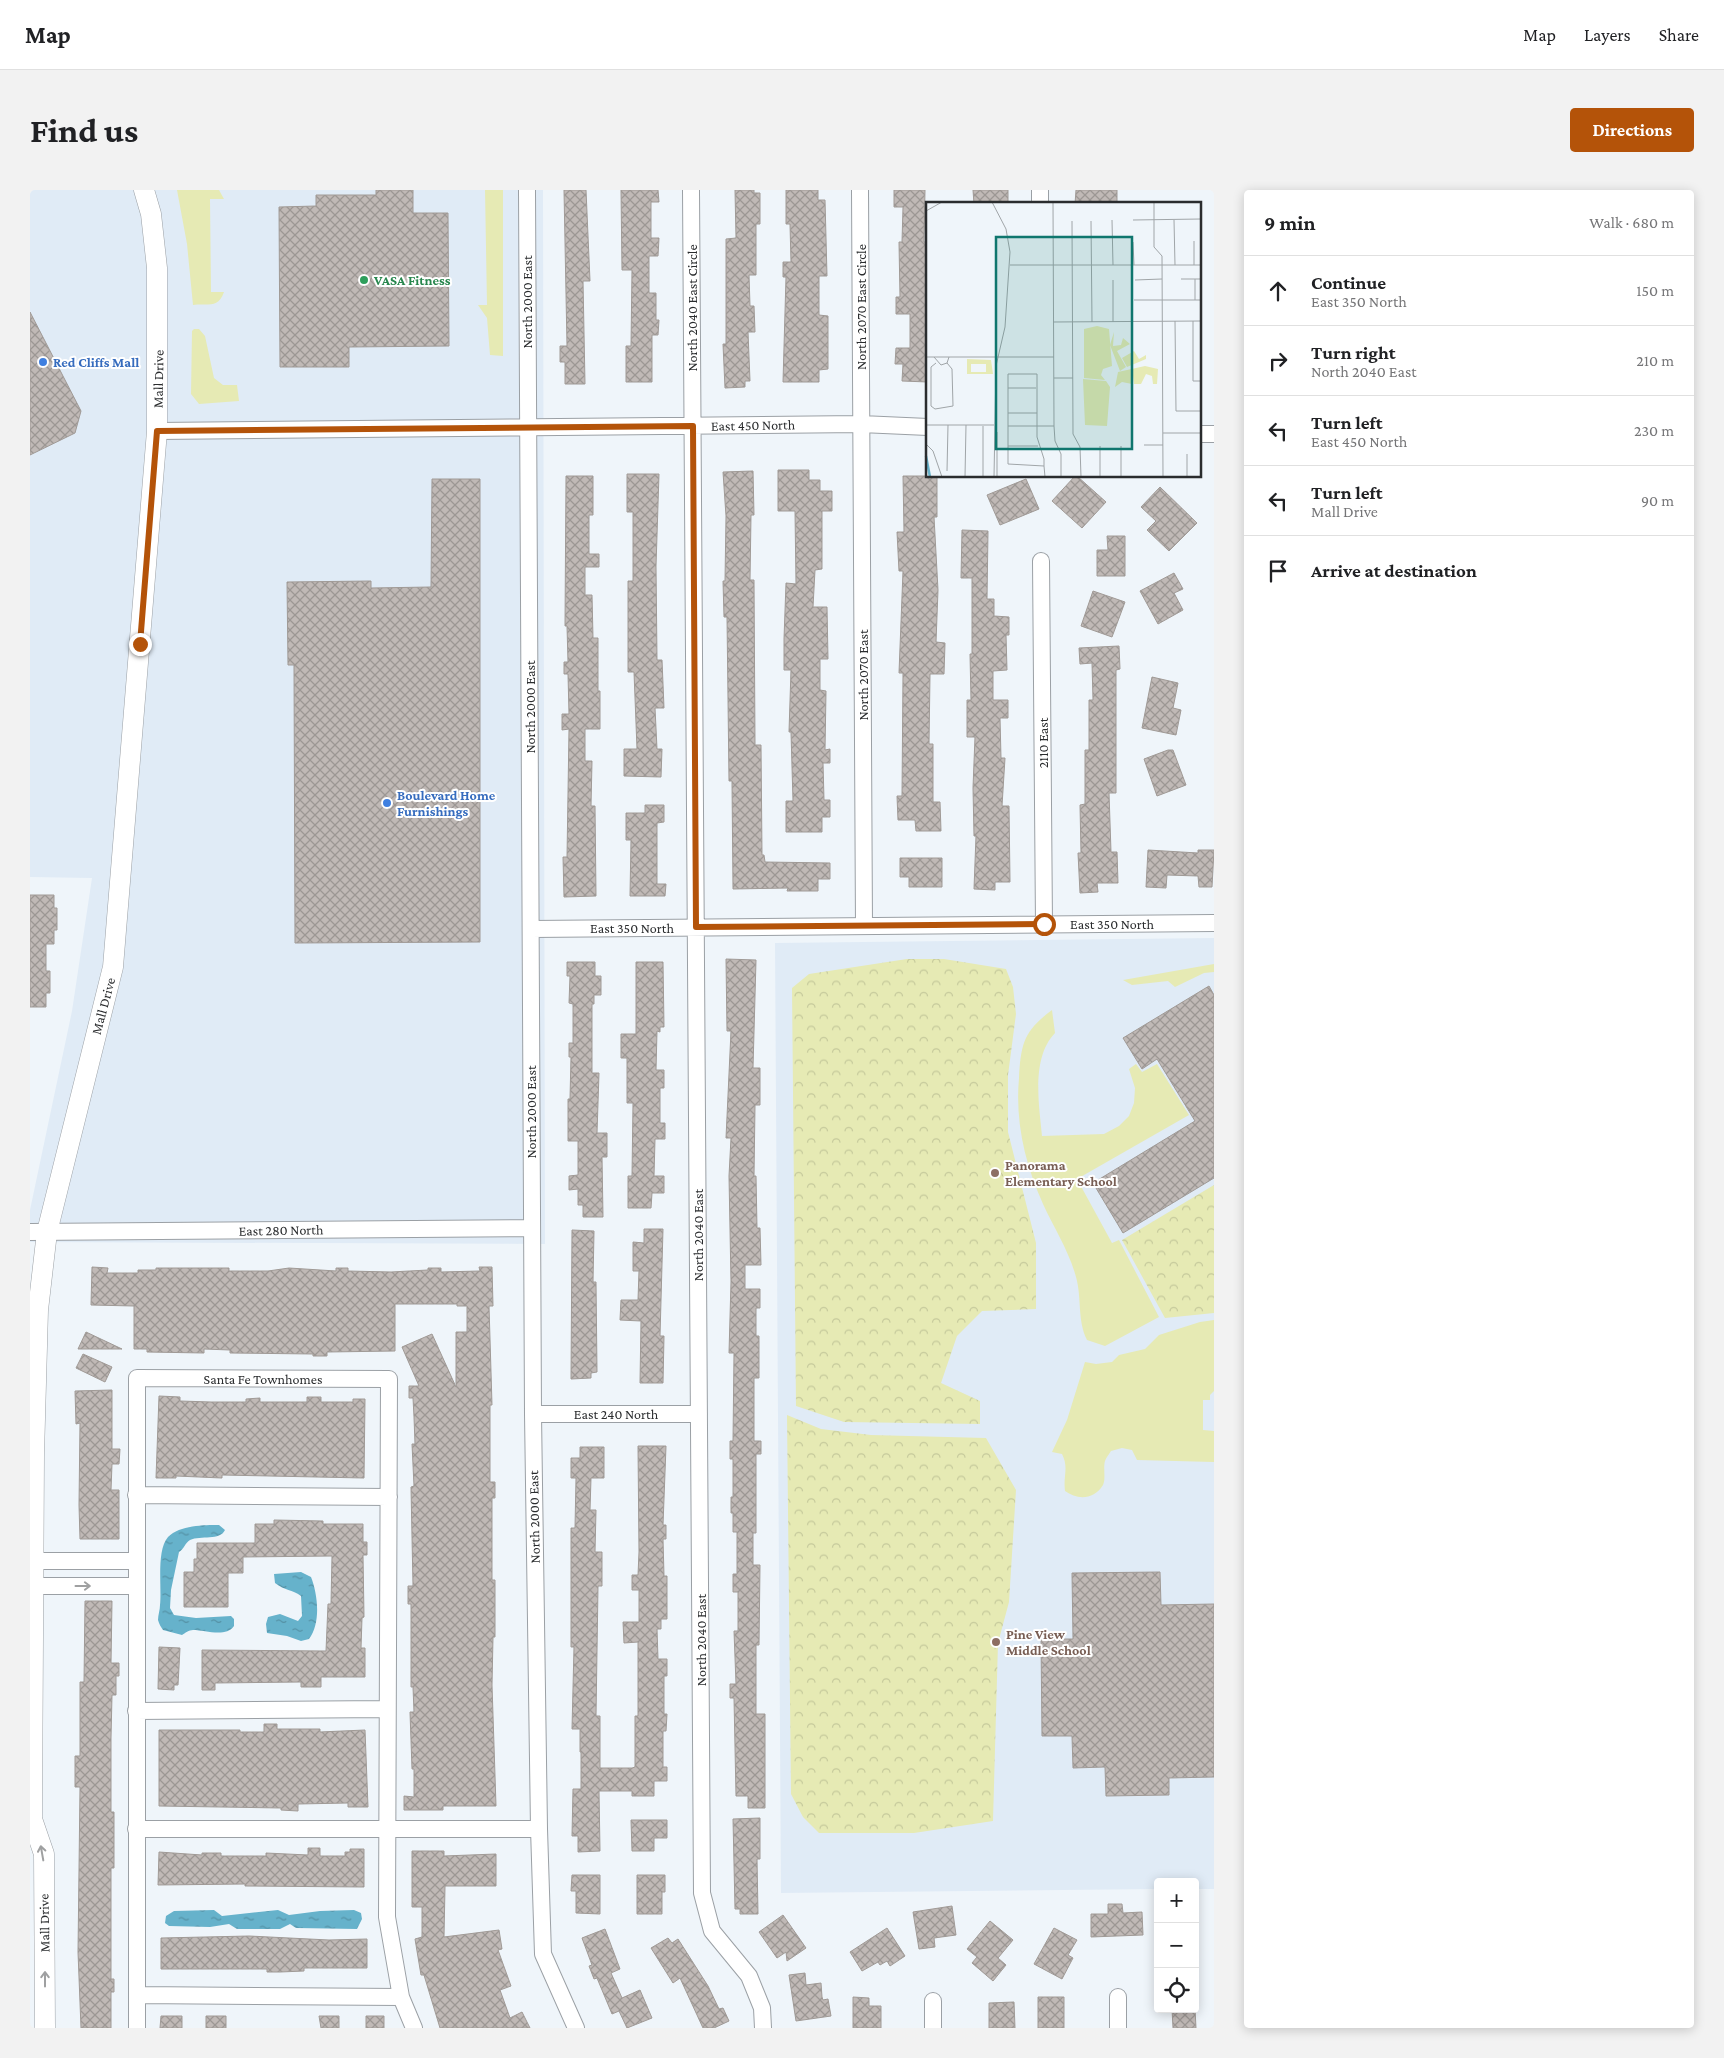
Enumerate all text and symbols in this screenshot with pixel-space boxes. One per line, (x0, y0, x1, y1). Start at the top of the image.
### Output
text: Map (25, 21, 71, 48)
text: Map (1523, 25, 1556, 45)
text: Layers (1584, 25, 1631, 45)
text: Share (1659, 25, 1699, 45)
button: Directions (1570, 108, 1694, 152)
text: Find us (30, 111, 138, 150)
inset map (926, 202, 1202, 478)
text: 9 min (1264, 211, 1315, 235)
text: Walk · 680 m (1589, 214, 1674, 231)
street label: North 2040 East Circle (684, 244, 700, 372)
street label: North 2070 East Circle (853, 244, 869, 370)
street label: North 2000 East (519, 255, 535, 349)
place label: VASA Fitness (373, 272, 451, 288)
text: Continue (1311, 272, 1386, 293)
marker: VASA Fitness (358, 274, 370, 286)
icon: ahead (1264, 277, 1292, 305)
text: 150 m (1636, 282, 1674, 299)
text: East 350 North (1311, 293, 1407, 310)
text: Turn right (1311, 342, 1396, 363)
icon: right (1264, 347, 1292, 375)
street label: Mall Drive (149, 350, 167, 408)
text: 210 m (1636, 352, 1674, 369)
place label: Red Cliffs Mall (53, 354, 139, 370)
marker: Red Cliffs Mall (37, 356, 49, 368)
text: North 2040 East (1311, 363, 1417, 380)
text: Turn left (1311, 412, 1383, 433)
street label: East 450 North (711, 416, 796, 434)
icon: left (1264, 417, 1292, 445)
text: 230 m (1634, 422, 1674, 439)
text: East 450 North (1311, 433, 1407, 450)
text: Turn left (1311, 482, 1383, 503)
icon: left (1264, 487, 1292, 515)
text: 90 m (1641, 492, 1674, 509)
text: Mall Drive (1311, 503, 1378, 520)
icon: arrive (1264, 557, 1292, 585)
text: Arrive at destination (1311, 560, 1477, 581)
street label: North 2070 East (855, 629, 871, 721)
route end (129, 633, 152, 656)
street label: North 2000 East (522, 660, 538, 754)
street label: 2110 East (1035, 717, 1051, 768)
place label: Boulevard Home Furnishings (397, 787, 496, 819)
marker: Boulevard Home Furnishings (381, 797, 393, 809)
route start (1033, 913, 1056, 936)
street label: East 350 North (1070, 916, 1154, 932)
street label: East 350 North (590, 920, 674, 936)
street label: Mall Drive (88, 976, 118, 1036)
street label: North 2000 East (523, 1065, 539, 1159)
place label: Panorama Elementary School (1005, 1157, 1117, 1189)
marker: Panorama Elementary School (989, 1167, 1001, 1179)
street label: North 2040 East (690, 1188, 706, 1281)
street label: East 280 North (238, 1221, 324, 1239)
street label: Santa Fe Townhomes (204, 1371, 322, 1387)
street label: East 240 North (574, 1406, 659, 1422)
street label: North 2000 East (525, 1470, 543, 1564)
one-way arrow (75, 1581, 91, 1591)
street label: North 2040 East (693, 1593, 709, 1686)
place label: Pine View Middle School (1006, 1626, 1091, 1658)
marker: Pine View Middle School (990, 1636, 1002, 1648)
one-way arrow (37, 1846, 47, 1862)
map controls (1154, 1878, 1199, 2013)
button: + (1154, 1878, 1199, 1923)
street label: Mall Drive (35, 1894, 53, 1952)
button: − (1154, 1923, 1199, 1968)
button: locate (1154, 1968, 1199, 2013)
one-way arrow (40, 1971, 50, 1988)

